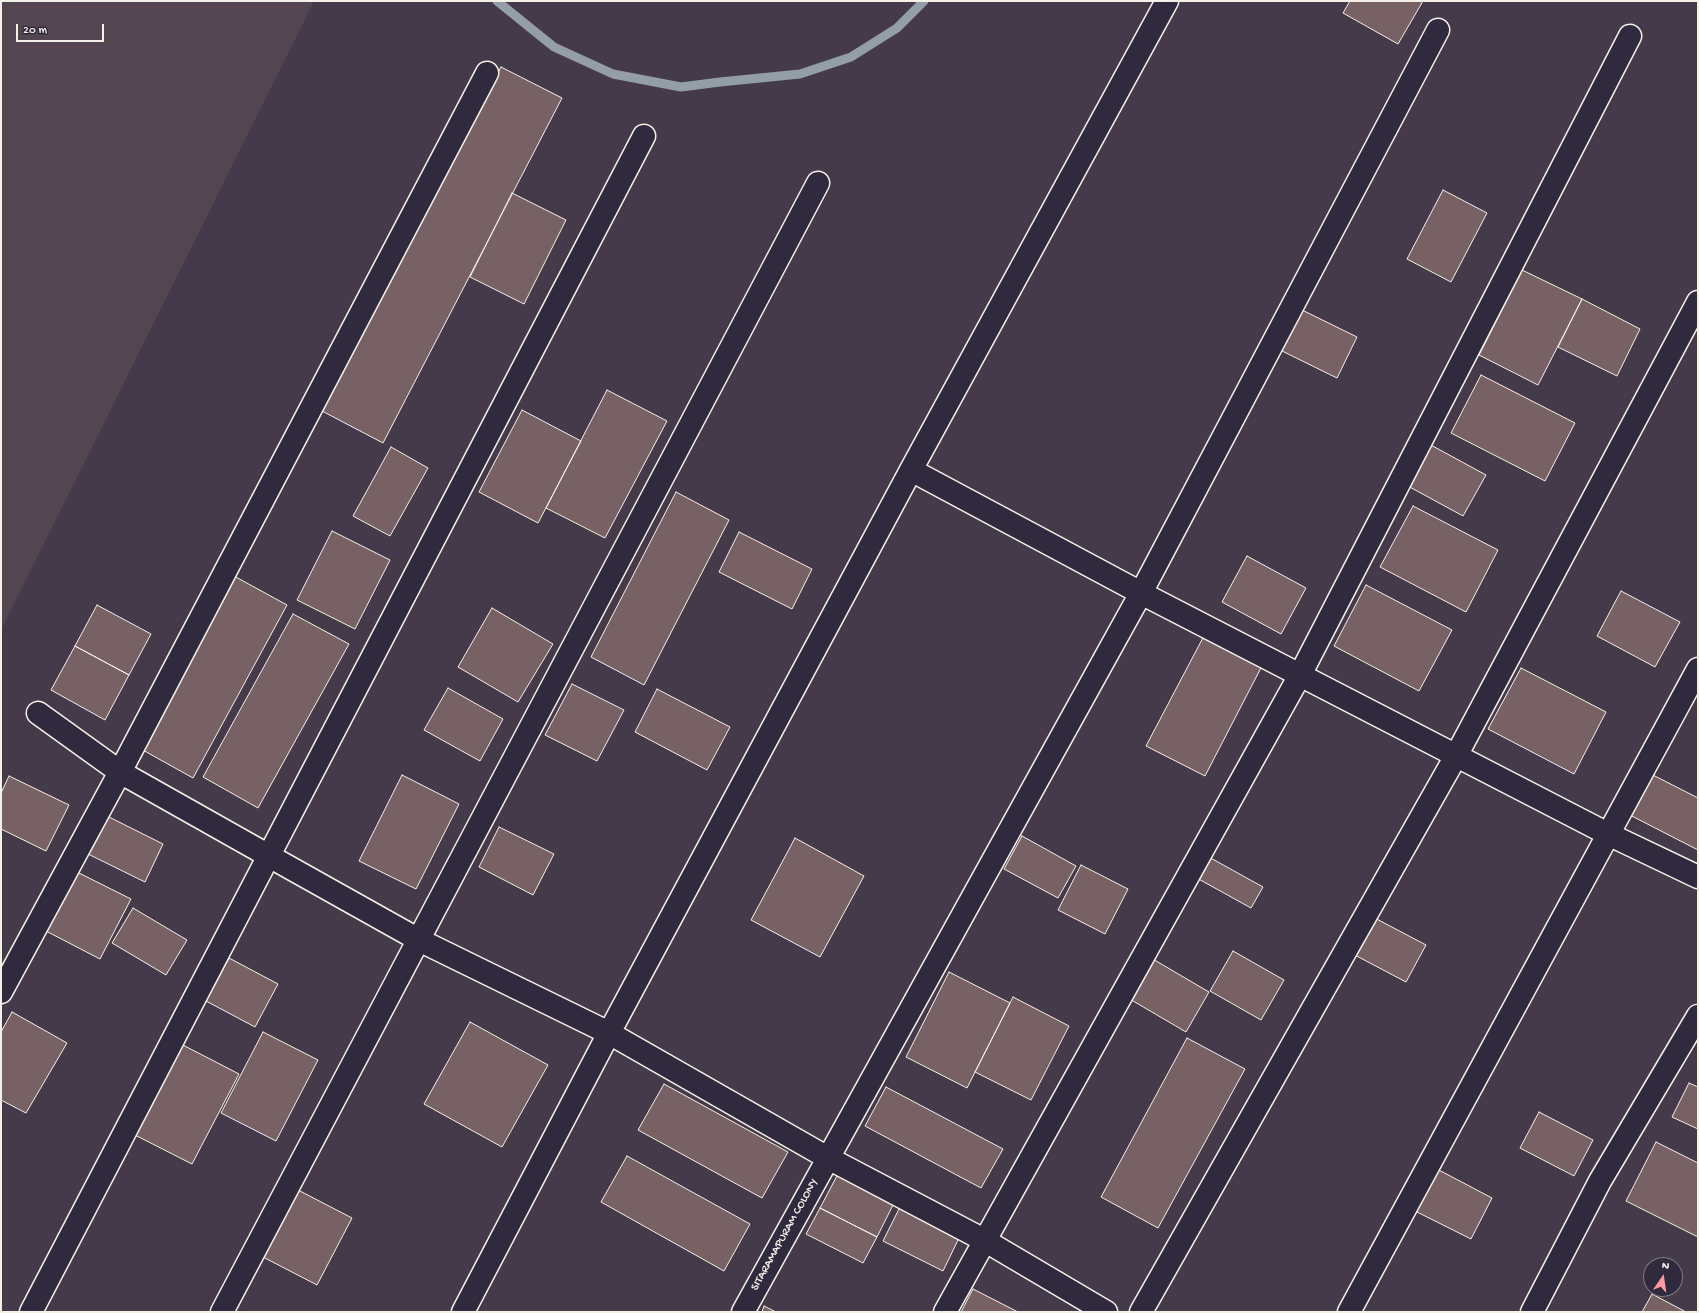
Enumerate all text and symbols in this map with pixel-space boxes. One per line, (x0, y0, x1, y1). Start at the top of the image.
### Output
scale bar (18, 16, 106, 42)
text: 20 m (23, 24, 47, 38)
street label: SITARAMAPURAM COLONY (748, 1177, 822, 1293)
north arrow (1643, 1257, 1683, 1297)
text: N (1661, 1260, 1670, 1273)

